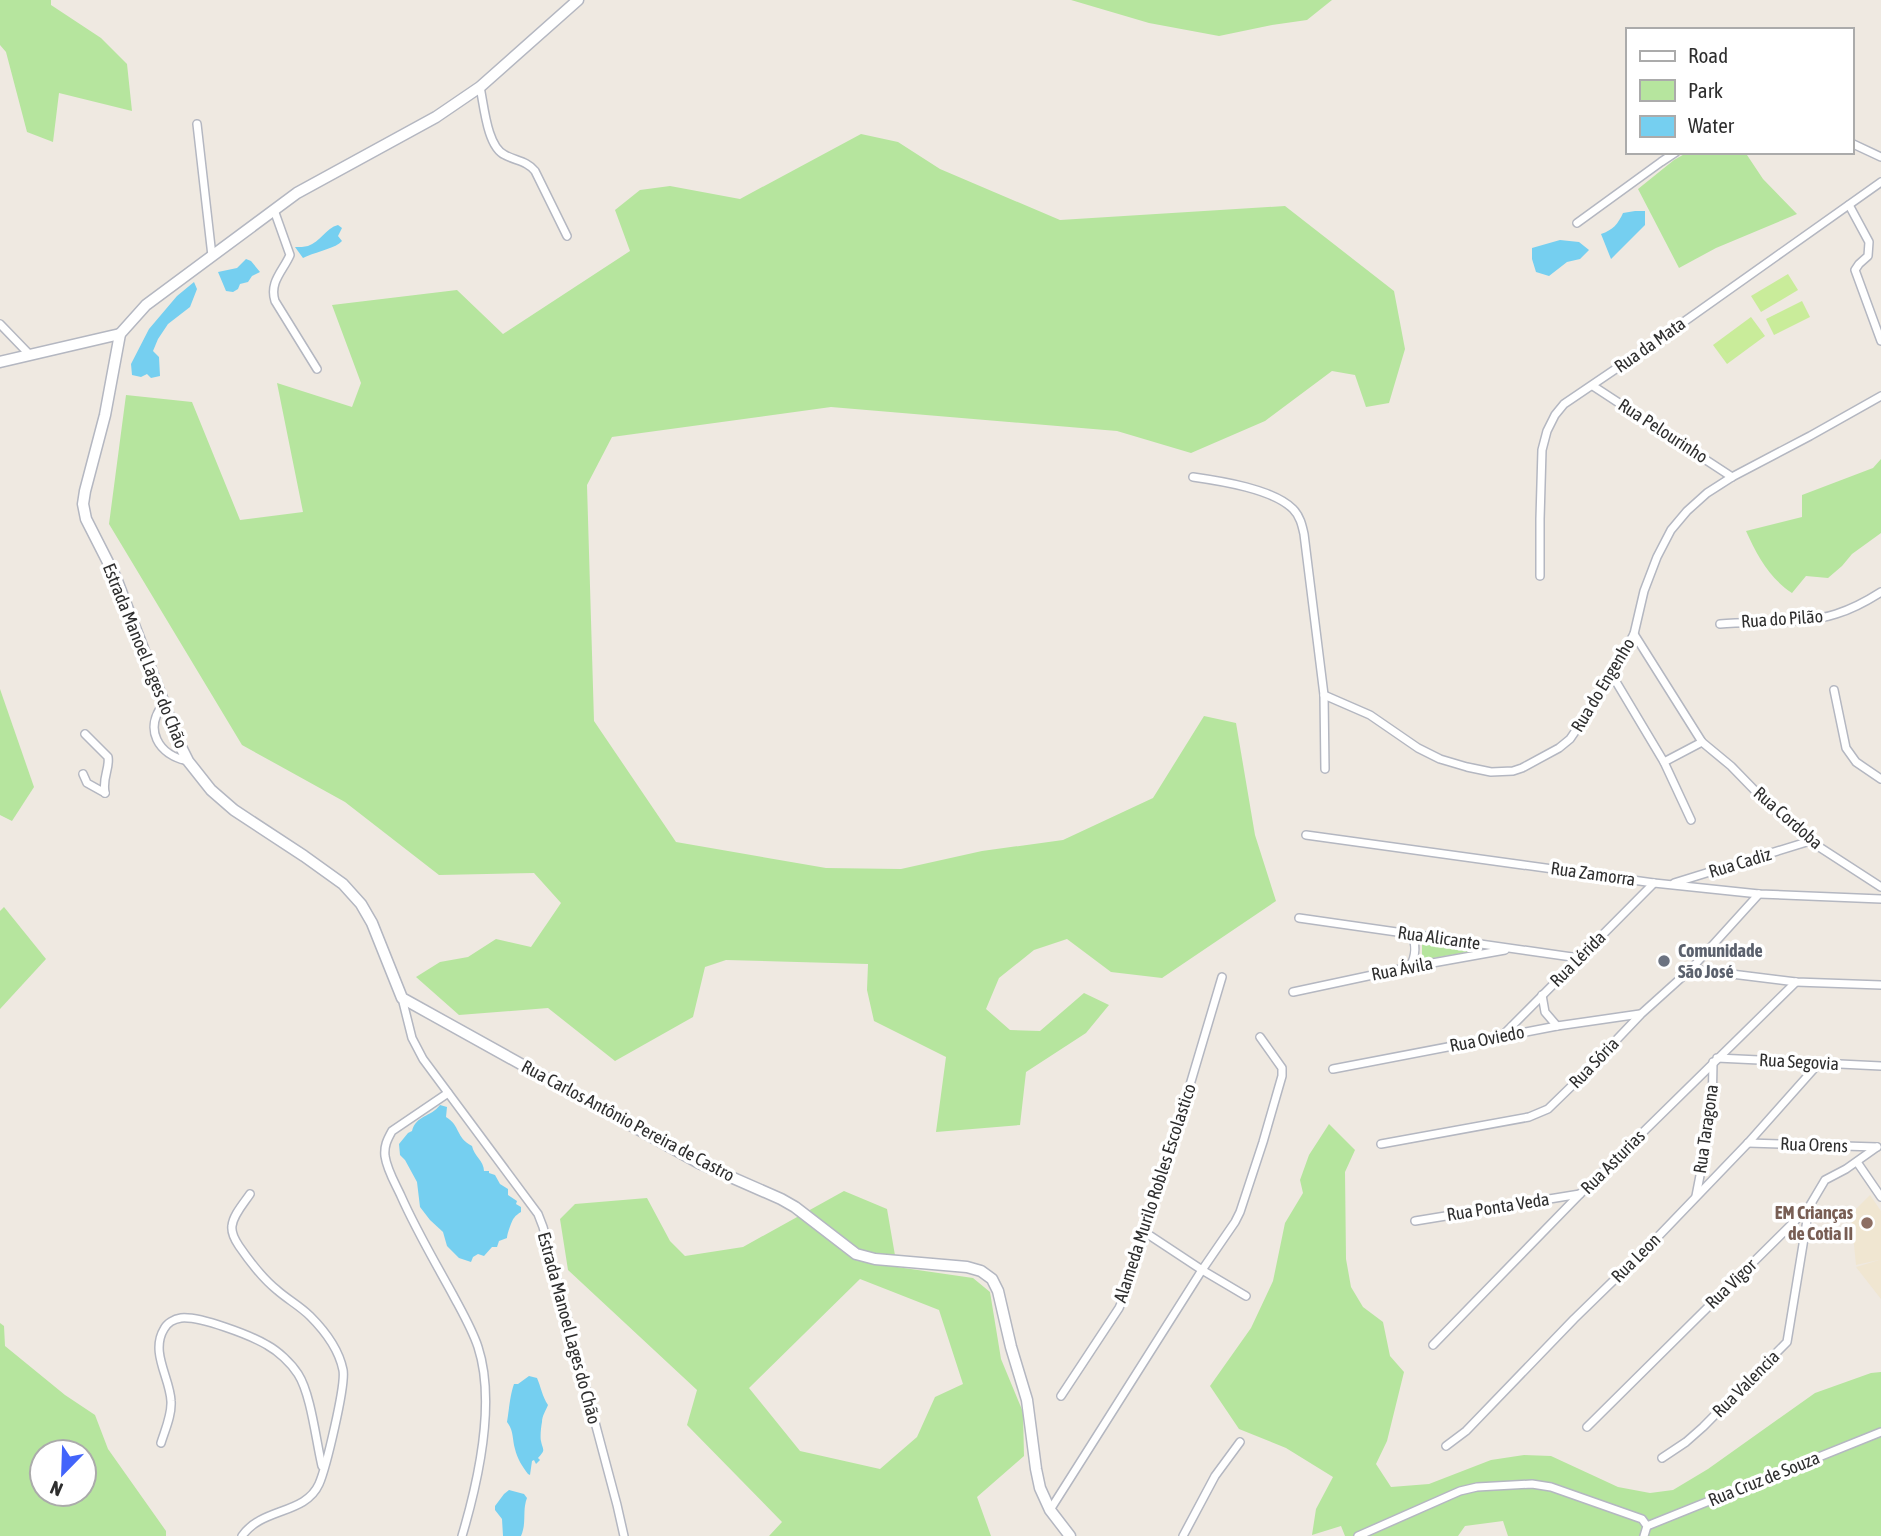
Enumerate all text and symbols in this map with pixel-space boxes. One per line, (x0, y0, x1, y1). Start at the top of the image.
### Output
legend (1626, 28, 1853, 154)
text: Road (1688, 43, 1728, 67)
text: Park (1688, 78, 1723, 102)
text: Water (1688, 113, 1735, 137)
street label: Rua da Mata (1610, 313, 1689, 377)
street label: Rua Pelourinho (1615, 394, 1712, 467)
street label: Estrada Manoel Lages do Chão (99, 560, 192, 751)
street label: Rua do Pilão (1740, 605, 1824, 632)
street label: Rua do Engenho (1566, 634, 1639, 736)
street label: Rua Cordoba (1750, 782, 1827, 853)
street label: Rua Cadiz (1706, 843, 1774, 882)
street label: Rua Zamorra (1549, 857, 1637, 890)
street label: Rua Alicante (1396, 921, 1482, 954)
street label: Rua Lérida (1545, 926, 1610, 991)
place label: Comunidade São José (1678, 940, 1763, 982)
street label: Rua Ávila (1369, 952, 1434, 985)
marker: Comunidade São José (1656, 953, 1672, 969)
street label: Rua Oviedo (1448, 1021, 1526, 1056)
street label: Rua Sória (1564, 1033, 1623, 1092)
street label: Rua Segovia (1759, 1049, 1839, 1074)
street label: Rua Carlos Antônio Pereira de Castro (518, 1055, 738, 1186)
street label: Alameda Murilo Robles Escolastico (1109, 1081, 1200, 1305)
street label: Rua Taragona (1689, 1083, 1722, 1175)
street label: Rua Asturias (1576, 1125, 1649, 1198)
street label: Rua Orens (1780, 1133, 1848, 1156)
street label: Rua Ponta Veda (1445, 1188, 1551, 1225)
place label: EM Crianças de Cotia II (1775, 1202, 1854, 1244)
marker: EM Crianças de Cotia II (1859, 1215, 1875, 1231)
street label: Rua Leon (1607, 1229, 1665, 1287)
street label: Estrada Manoel Lages do Chão (534, 1230, 605, 1426)
street label: Rua Vigor (1701, 1254, 1761, 1313)
street label: Rua Valencia (1708, 1346, 1783, 1421)
north arrow (28, 1438, 98, 1508)
street label: Rua Cruz de Souza (1705, 1447, 1823, 1510)
text: N (47, 1476, 66, 1501)

